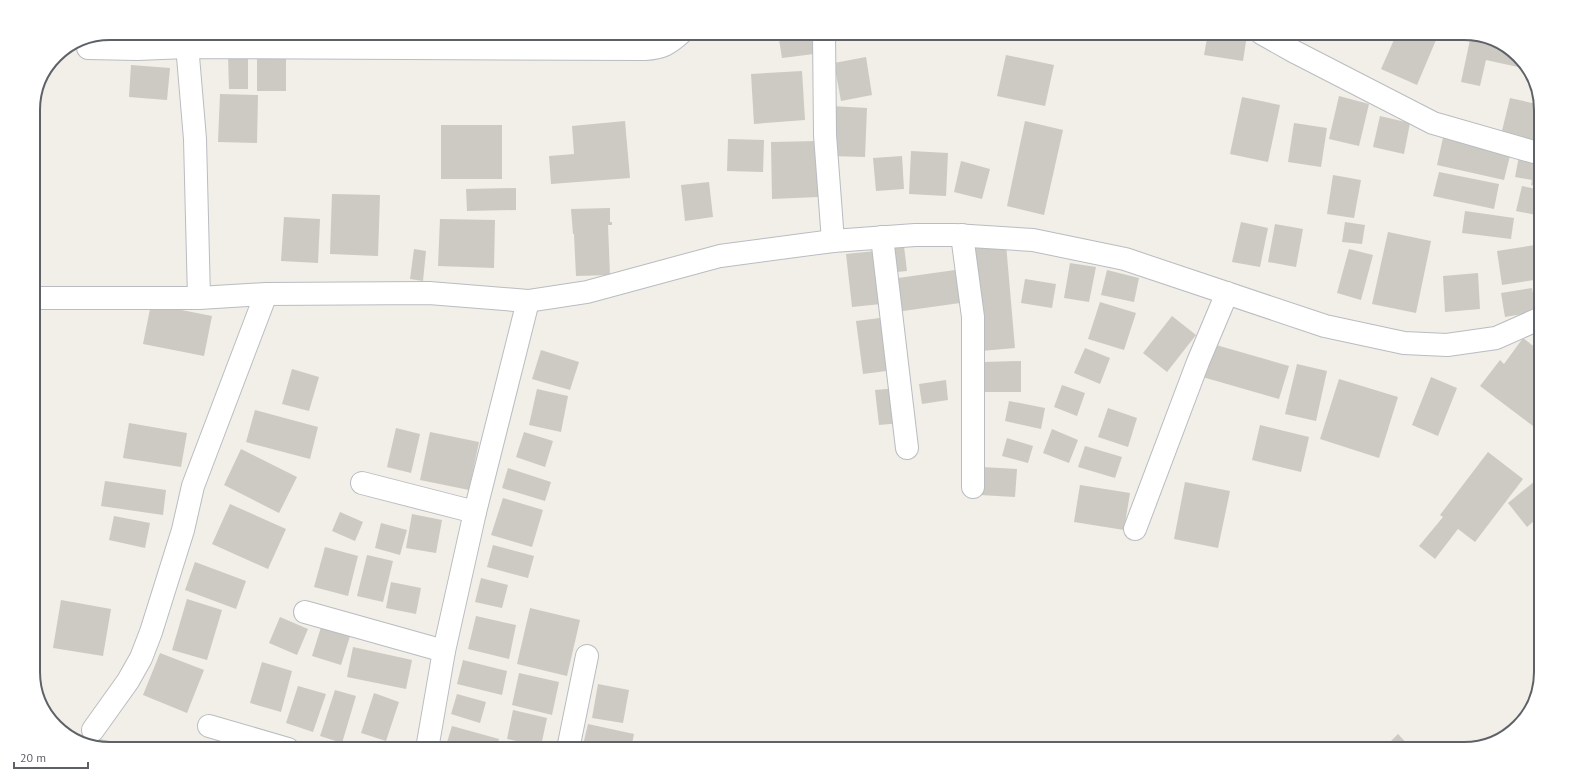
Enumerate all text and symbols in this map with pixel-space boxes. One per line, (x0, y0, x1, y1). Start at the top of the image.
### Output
scale bar (14, 744, 88, 770)
text: 20 m (20, 750, 46, 765)

